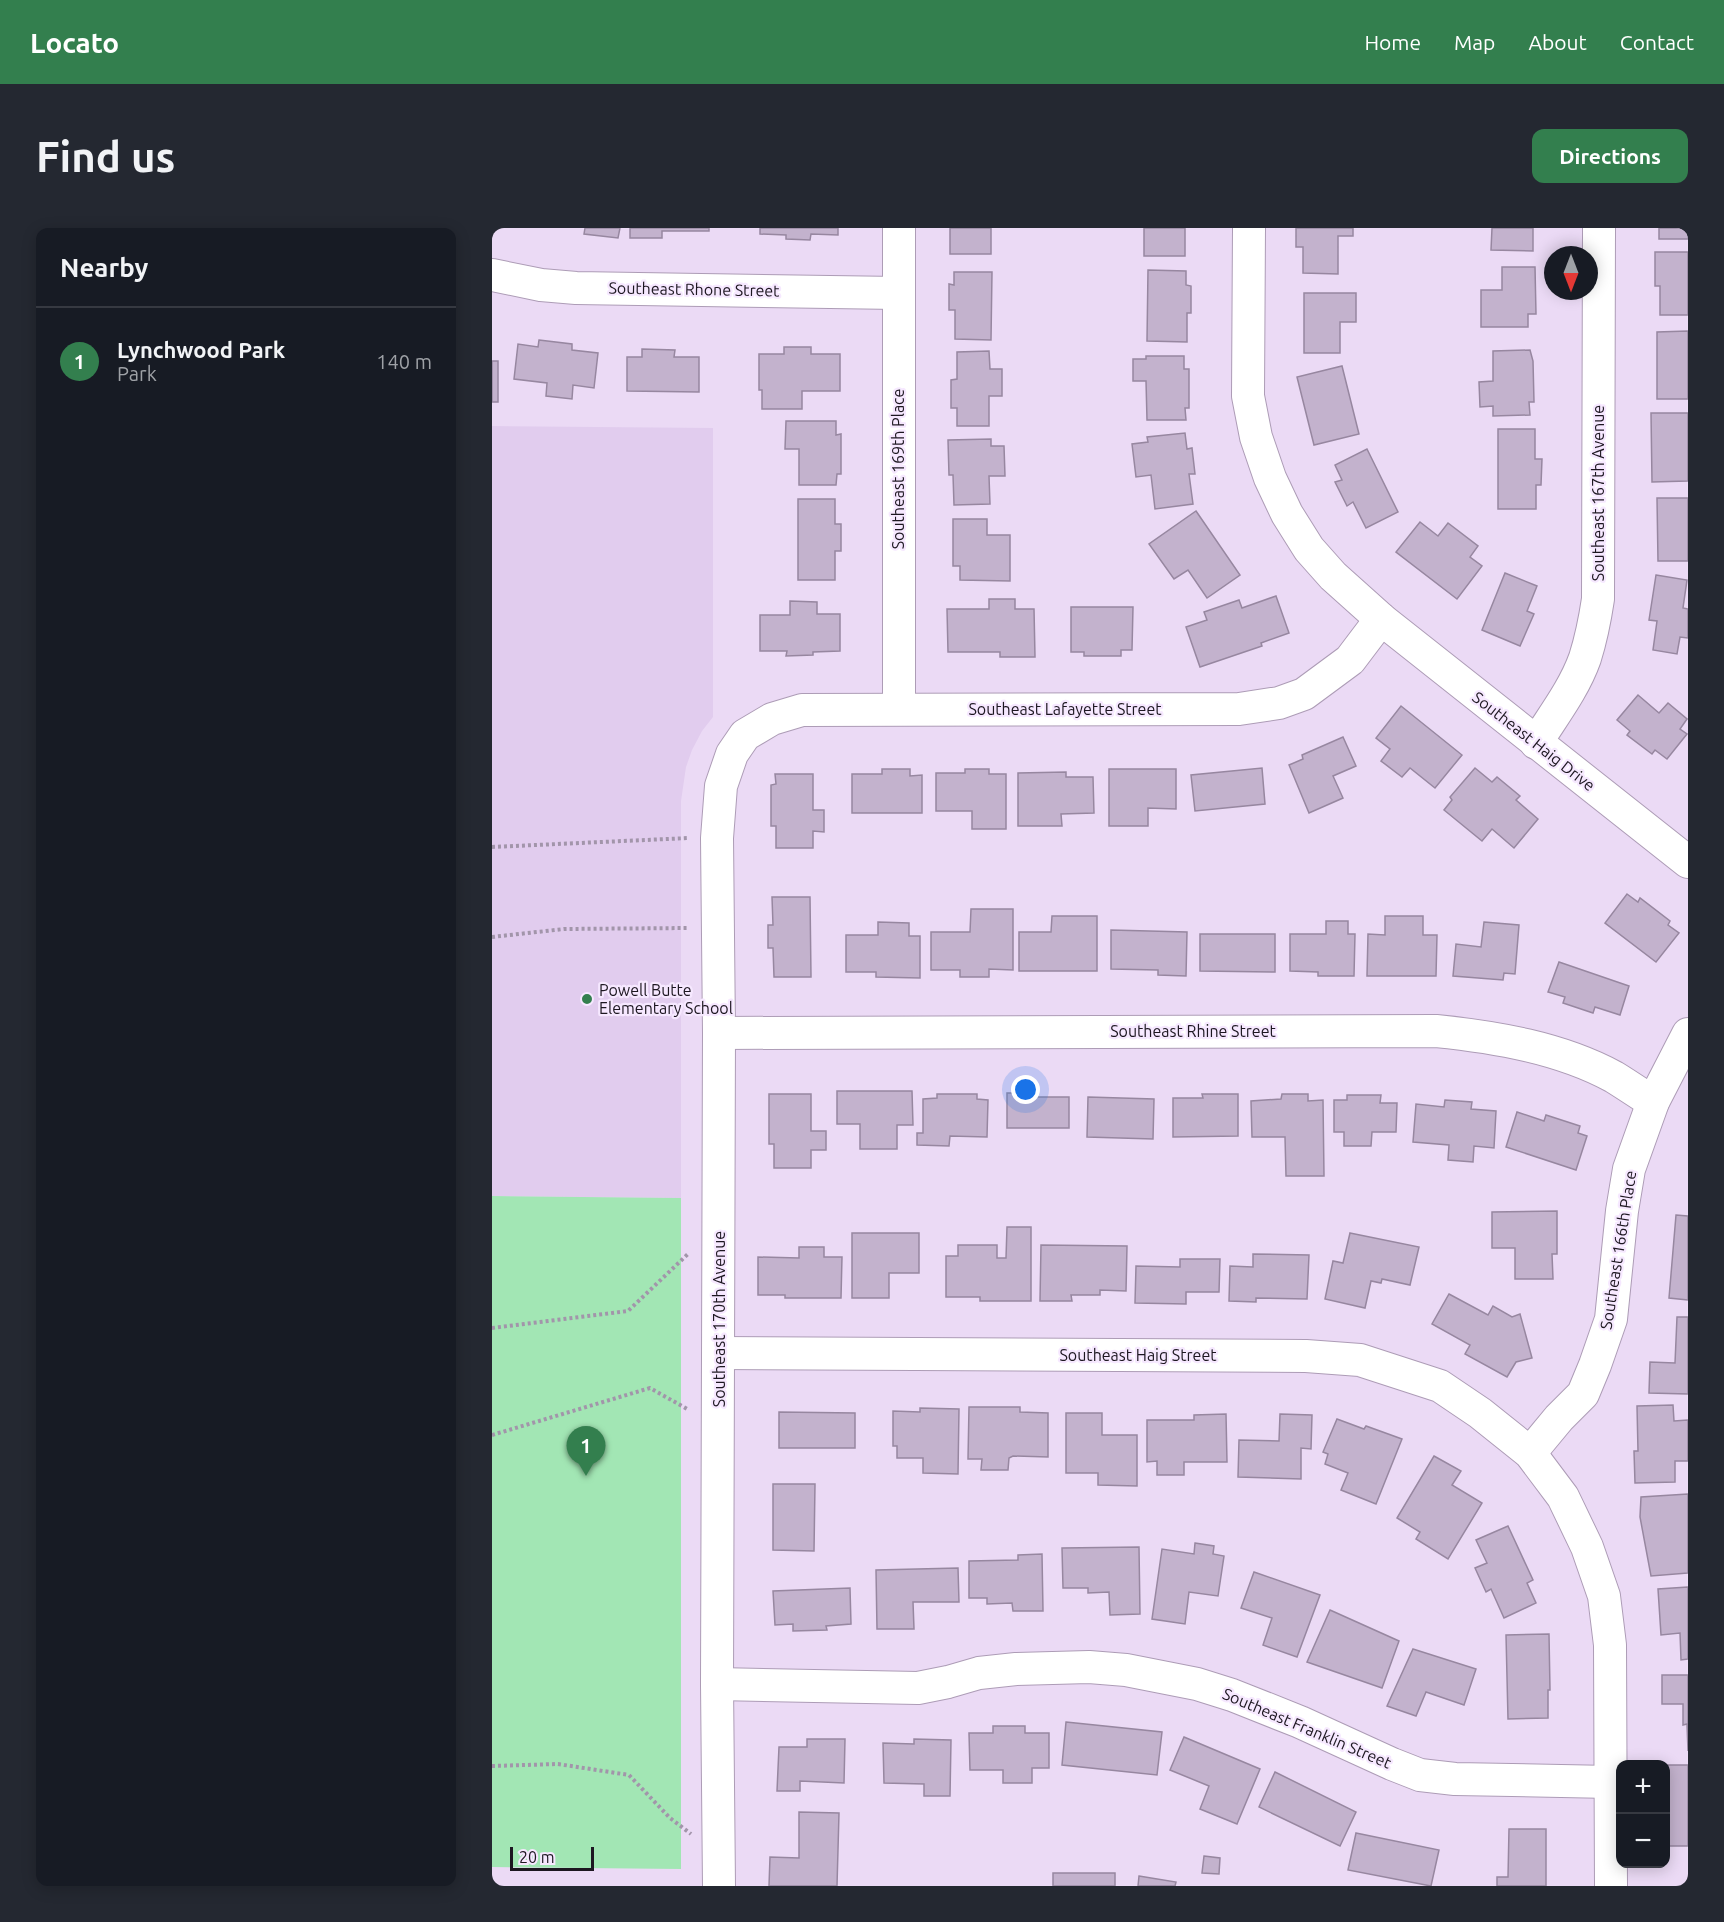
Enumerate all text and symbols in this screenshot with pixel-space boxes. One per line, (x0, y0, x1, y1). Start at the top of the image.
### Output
text: Locato (30, 27, 119, 58)
text: Home (1364, 30, 1421, 54)
text: Map (1454, 30, 1495, 54)
text: About (1528, 30, 1587, 54)
text: Contact (1620, 30, 1694, 54)
button: Directions (1532, 129, 1688, 183)
text: Find us (36, 133, 175, 180)
north arrow (1544, 246, 1598, 300)
text: Nearby (60, 253, 148, 282)
street label: Southeast Rhone Street (608, 279, 780, 300)
text: Lynchwood Park (117, 337, 285, 362)
text: 1 (74, 350, 85, 373)
text: 140 m (376, 350, 432, 373)
text: Park (117, 362, 157, 385)
street label: Southeast 169th Place (889, 389, 907, 549)
street label: Southeast 167th Avenue (1589, 405, 1607, 581)
street label: Southeast Haig Drive (1469, 688, 1599, 794)
street label: Southeast Lafayette Street (968, 700, 1162, 718)
place label: Powell Butte Elementary School (599, 981, 733, 1017)
marker: Powell Butte Elementary School (580, 992, 594, 1006)
street label: Southeast Rhine Street (1110, 1022, 1276, 1040)
your location (1011, 1075, 1040, 1104)
street label: Southeast 166th Place (1597, 1169, 1639, 1331)
street label: Southeast 170th Avenue (710, 1231, 728, 1407)
street label: Southeast Haig Street (1059, 1346, 1217, 1364)
pin: 1 (566, 1426, 605, 1476)
street label: Southeast Franklin Street (1220, 1684, 1395, 1772)
map controls (1616, 1760, 1670, 1868)
button: + (1616, 1760, 1670, 1814)
button: − (1616, 1814, 1670, 1868)
scale bar (510, 1844, 594, 1872)
text: 20 m (519, 1848, 555, 1866)

